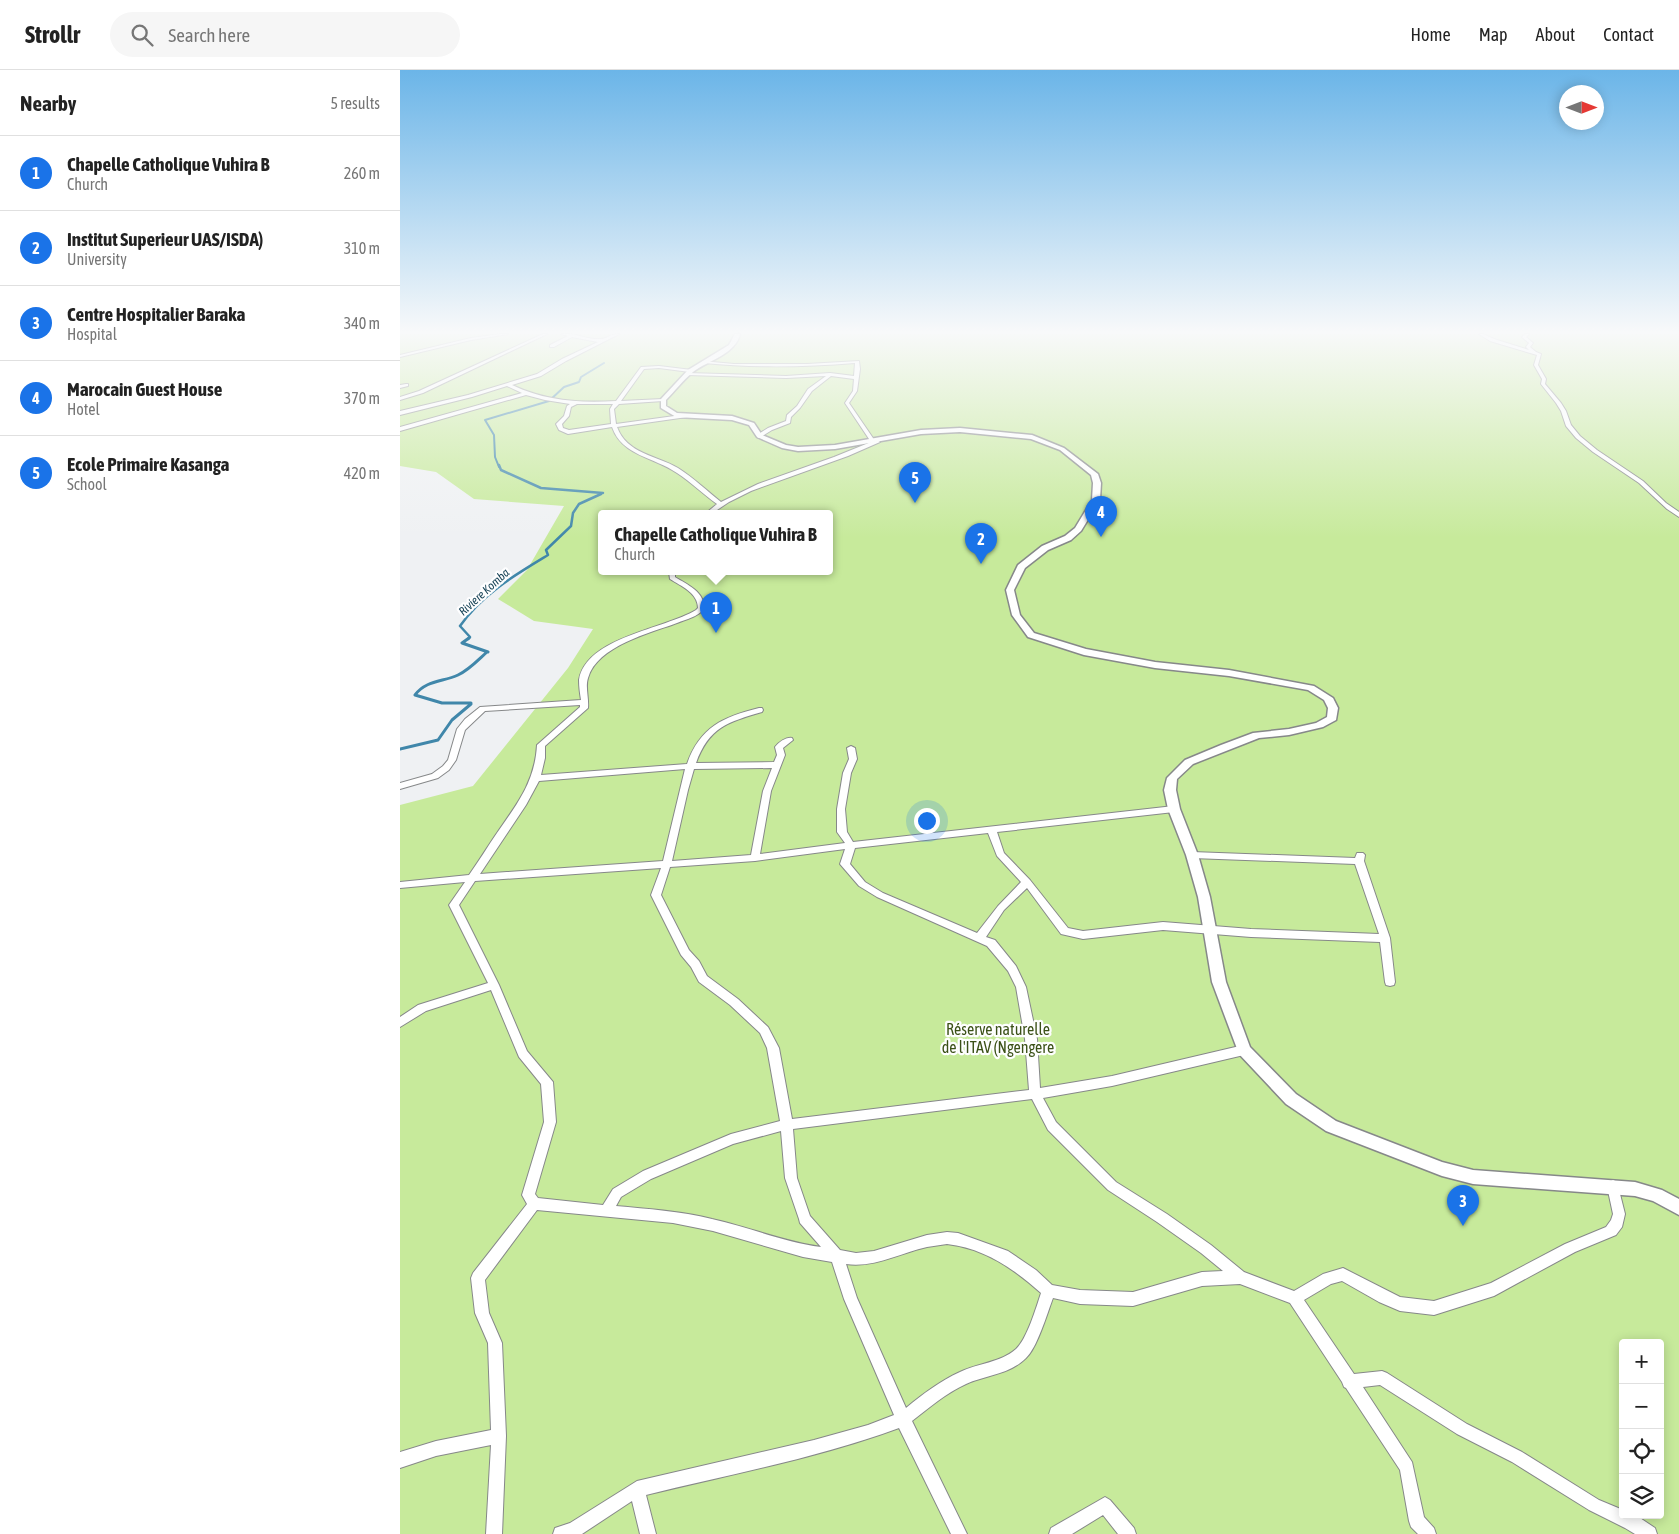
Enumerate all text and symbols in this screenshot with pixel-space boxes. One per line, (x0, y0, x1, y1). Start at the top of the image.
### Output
search box (110, 12, 460, 57)
text: Strollr (25, 21, 80, 48)
icon: search (128, 21, 156, 49)
text: Search here (168, 24, 250, 46)
text: Home (1411, 24, 1451, 45)
text: Map (1479, 24, 1508, 45)
text: About (1536, 24, 1575, 45)
text: Contact (1603, 24, 1654, 45)
north arrow (1559, 85, 1604, 130)
text: Nearby (20, 91, 76, 115)
text: 5 results (330, 94, 380, 112)
text: Chapelle Catholique Vuhira B (67, 153, 270, 175)
text: 1 (32, 164, 40, 182)
text: 260 m (344, 164, 380, 182)
text: Church (67, 175, 108, 193)
text: Institut Superieur UAS/ISDA) (67, 228, 263, 250)
text: 2 (32, 239, 40, 257)
text: 310 m (344, 239, 380, 257)
text: University (67, 250, 127, 268)
text: Centre Hospitalier Baraka (67, 303, 245, 325)
text: 3 (32, 314, 40, 332)
text: 340 m (344, 314, 380, 332)
text: Hospital (67, 325, 117, 343)
text: Marocain Guest House (67, 378, 222, 400)
text: 4 (32, 389, 40, 407)
text: 370 m (344, 389, 380, 407)
text: Hotel (67, 400, 100, 418)
text: Ecole Primaire Kasanga (67, 453, 229, 475)
pin: 5 (899, 462, 931, 503)
text: 5 (32, 464, 40, 482)
text: 420 m (344, 464, 380, 482)
text: School (67, 475, 107, 493)
pin: 4 (1085, 496, 1117, 537)
popup (598, 510, 833, 575)
text: Chapelle Catholique Vuhira B (614, 523, 817, 545)
pin: 2 (965, 523, 997, 564)
text: Church (614, 545, 655, 563)
water label: Riviere Komba (456, 565, 513, 618)
pin: 1 (700, 592, 732, 633)
your location (914, 808, 940, 834)
park label: Réserve naturelle de l'ITAV (Ngengere (942, 1020, 1054, 1057)
pin: 3 (1447, 1185, 1479, 1226)
map controls (1619, 1339, 1664, 1519)
button: + (1619, 1339, 1664, 1384)
button: − (1619, 1384, 1664, 1429)
button: locate (1619, 1429, 1664, 1474)
button: layers (1619, 1474, 1664, 1519)

